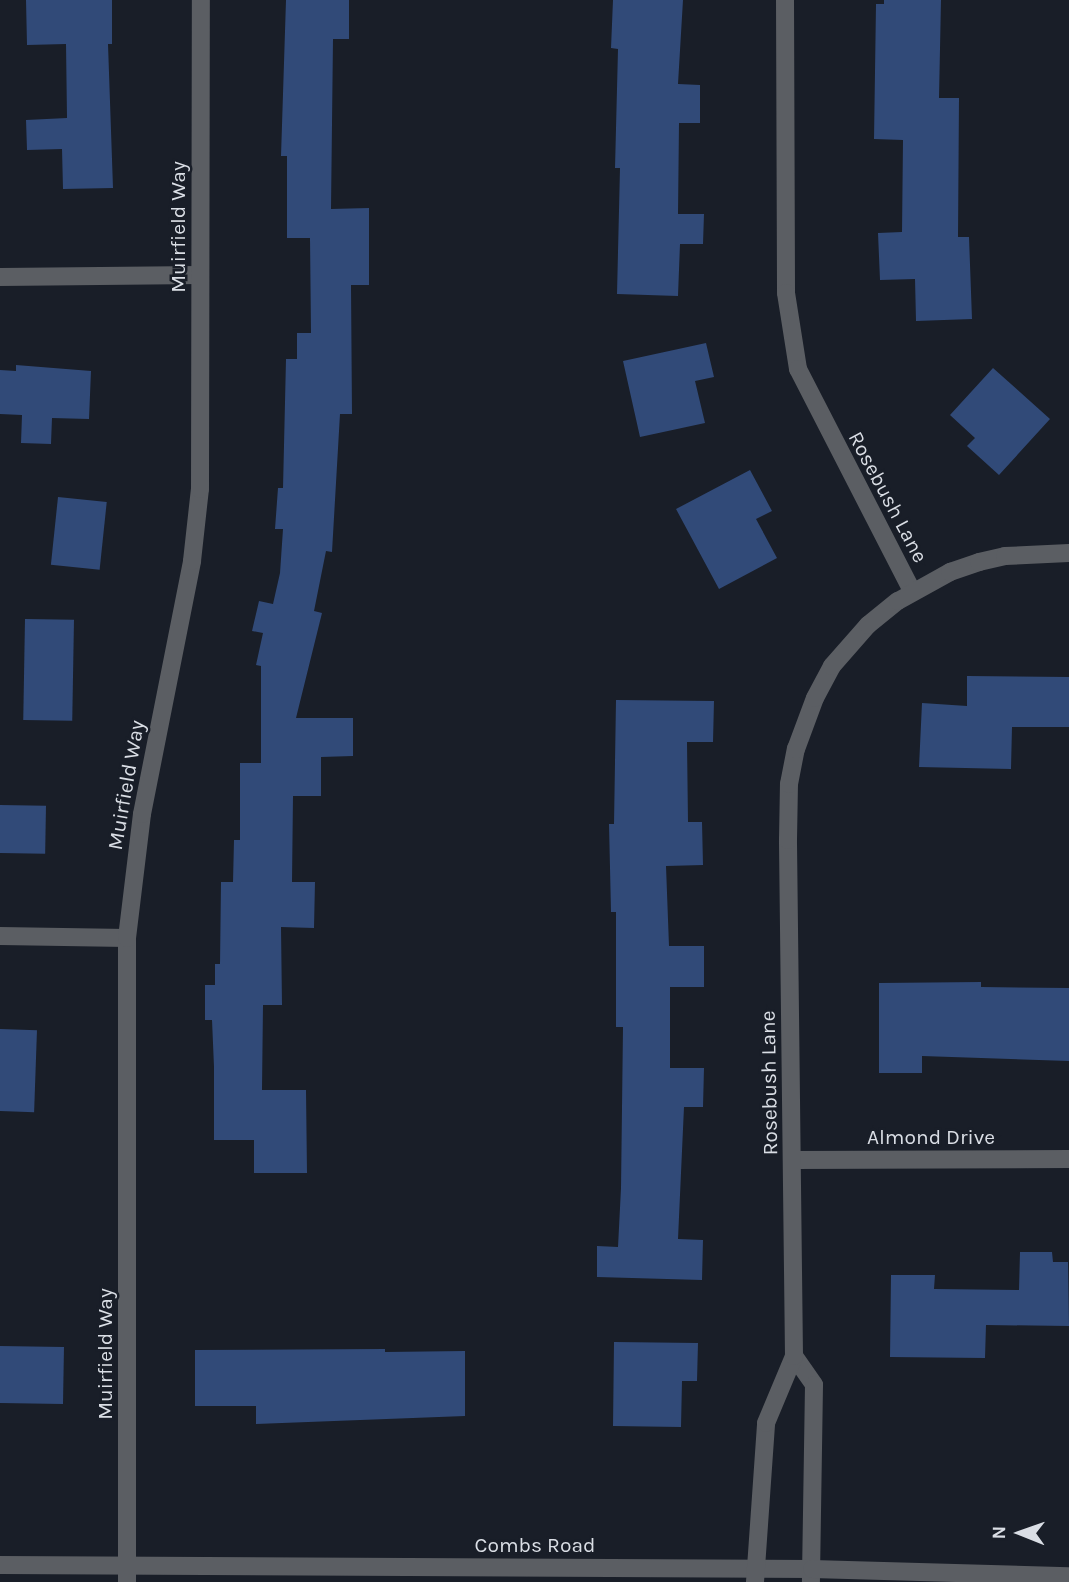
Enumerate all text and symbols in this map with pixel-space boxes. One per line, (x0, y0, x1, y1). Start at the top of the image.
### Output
street label: Muirfield Way (165, 161, 191, 293)
street label: Rosebush Lane (843, 427, 933, 567)
street label: Muirfield Way (102, 718, 150, 852)
street label: Rosebush Lane (755, 1010, 783, 1156)
street label: Almond Drive (867, 1124, 995, 1150)
street label: Muirfield Way (92, 1288, 118, 1420)
north arrow (985, 1498, 1055, 1568)
text: N (988, 1526, 1010, 1540)
street label: Combs Road (475, 1532, 595, 1558)

